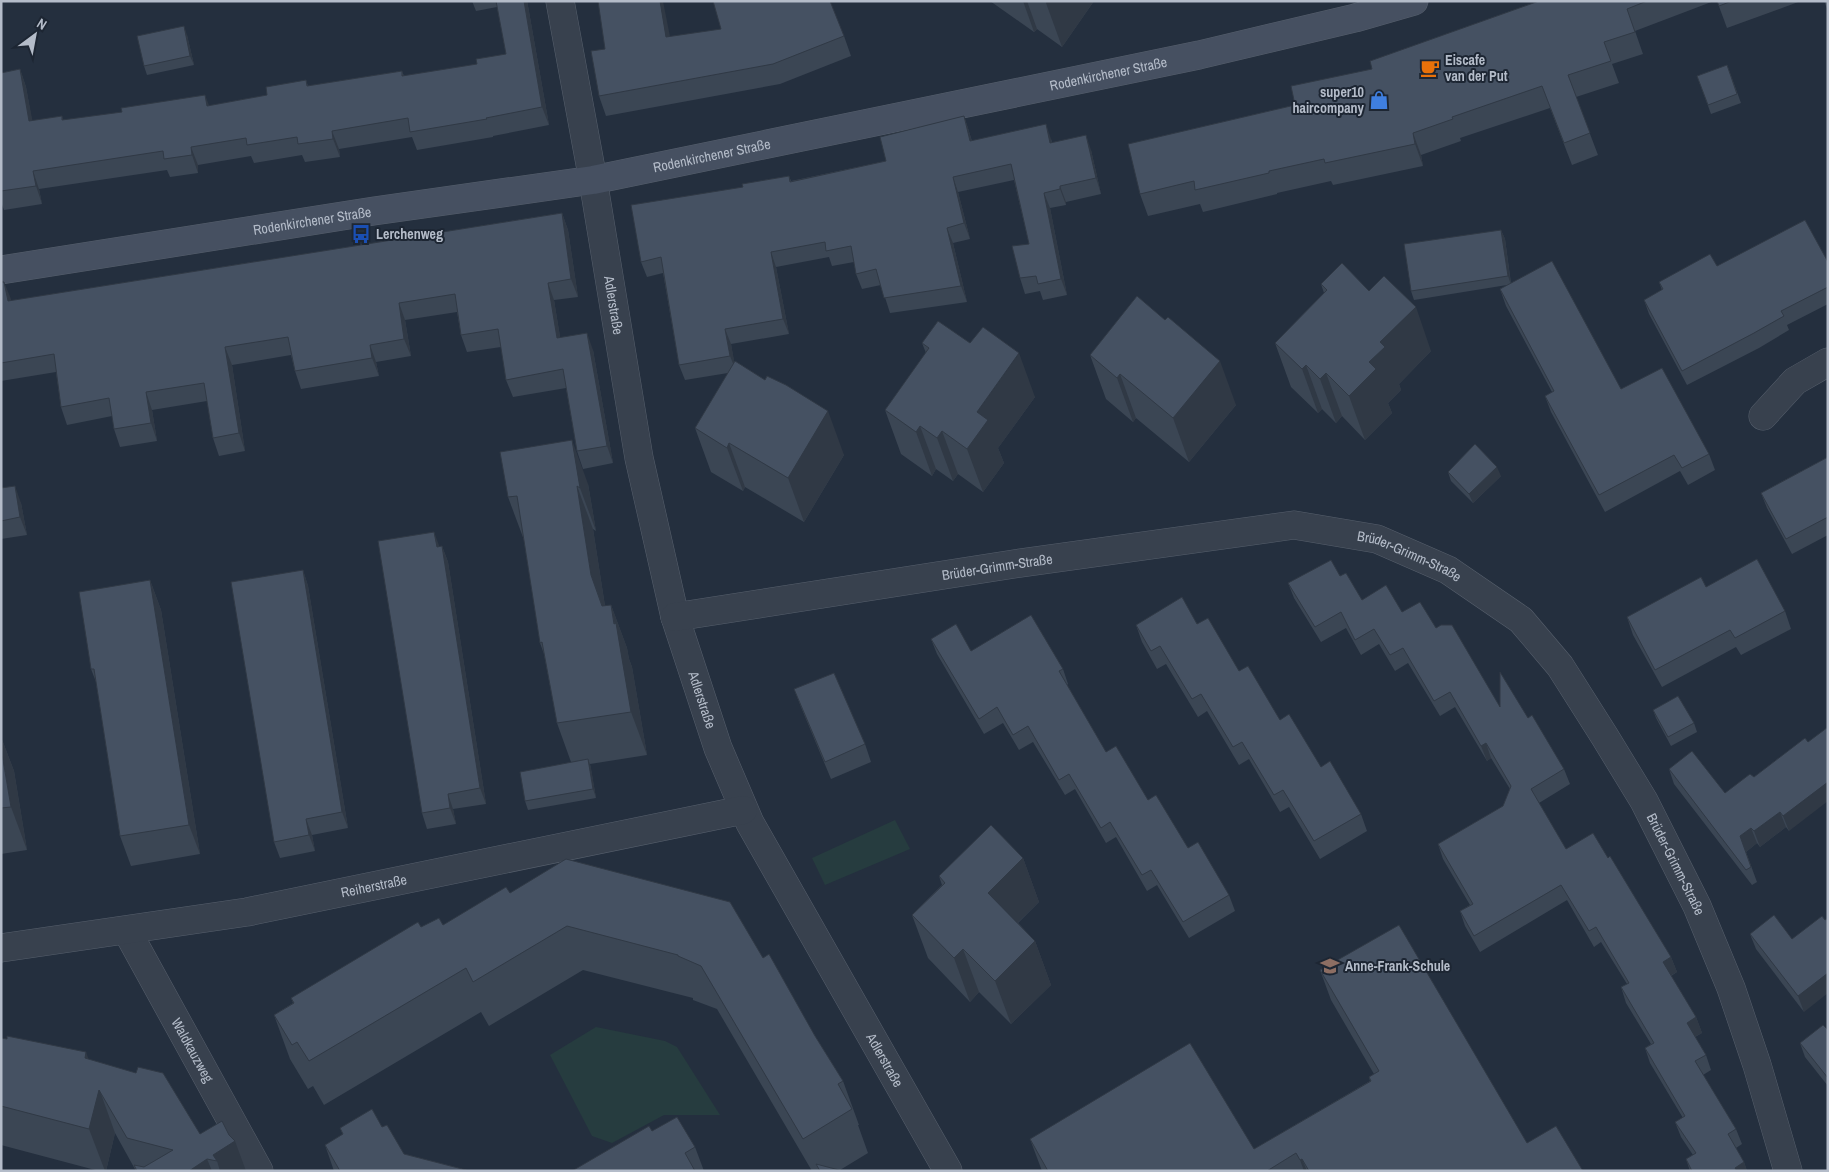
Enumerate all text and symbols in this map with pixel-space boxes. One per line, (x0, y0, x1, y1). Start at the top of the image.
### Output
north arrow (10, 10, 60, 60)
text: N (34, 14, 50, 34)
place label: Eiscafe van der Put (1445, 51, 1508, 85)
street label: Rodenkirchener Straße (1048, 53, 1169, 95)
cafe icon: Eiscafe van der Put (1419, 57, 1441, 79)
place label: super10 haircompany (1293, 83, 1365, 117)
shop icon: super10 haircompany (1368, 89, 1390, 111)
street label: Rodenkirchener Straße (651, 135, 772, 176)
street label: Rodenkirchener Straße (252, 203, 373, 239)
bus stop icon: Lerchenweg (350, 223, 372, 245)
place label: Lerchenweg (376, 225, 443, 243)
street label: Adlerstraße (600, 274, 627, 336)
street label: Brüder-Grimm-Straße (1356, 527, 1465, 586)
street label: Brüder-Grimm-Straße (940, 550, 1054, 584)
street label: Adlerstraße (684, 668, 720, 731)
street label: Brüder-Grimm-Straße (1643, 810, 1709, 918)
street label: Reiherstraße (339, 870, 408, 902)
school or university icon: Anne-Frank-Schule (1319, 955, 1341, 977)
place label: Anne-Frank-Schule (1345, 957, 1450, 975)
street label: Waldkauzweg (168, 1015, 218, 1086)
street label: Adlerstraße (862, 1029, 907, 1090)

